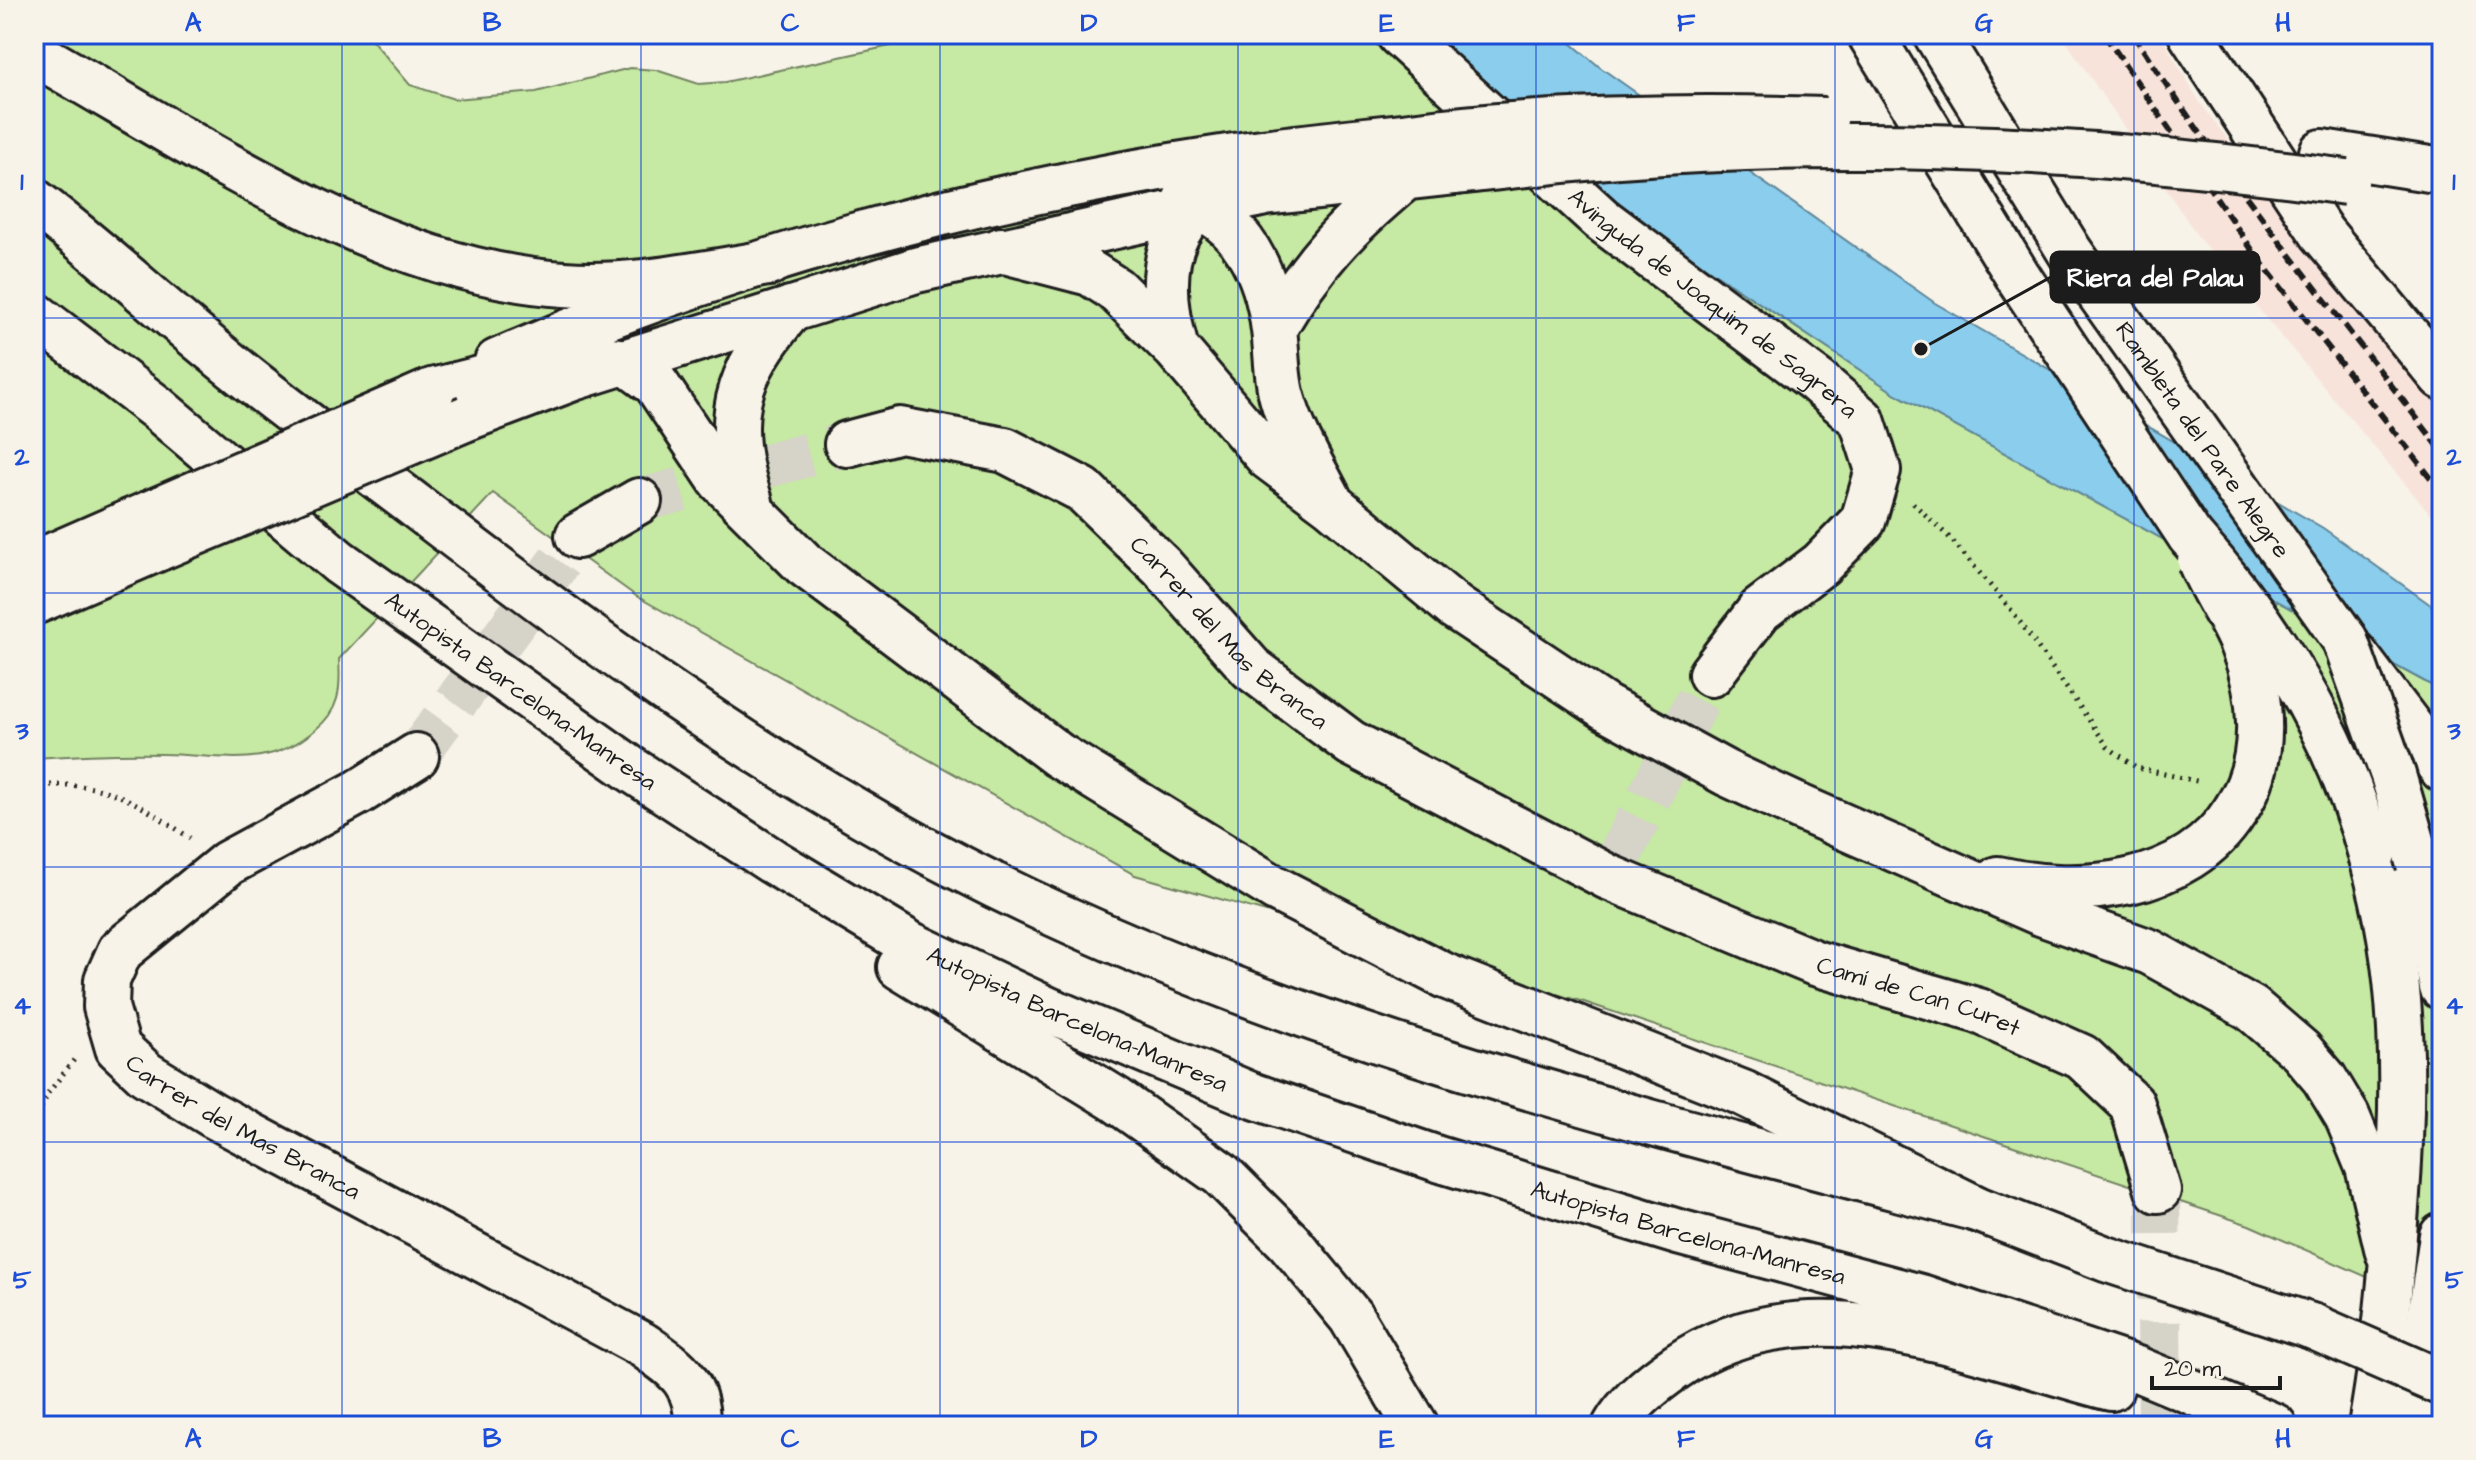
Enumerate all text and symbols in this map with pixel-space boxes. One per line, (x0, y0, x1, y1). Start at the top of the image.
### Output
text: A (185, 5, 202, 41)
text: B (483, 5, 502, 41)
text: C (781, 5, 800, 41)
text: D (1081, 5, 1098, 41)
text: E (1379, 5, 1395, 41)
text: F (1677, 5, 1696, 41)
text: G (1975, 5, 1993, 41)
text: H (2275, 5, 2291, 41)
text: 1 (20, 164, 24, 200)
text: 1 (2452, 164, 2456, 200)
street label: Avinguda de Joaquim de Sagrera (1560, 181, 1865, 427)
callout: Riera del Palau (2051, 252, 2259, 302)
text: Riera del Palau (2067, 260, 2243, 296)
street label: Rambleta del Pare Alegre (2107, 315, 2298, 565)
text: 2 (14, 439, 30, 475)
text: 2 (2446, 439, 2462, 475)
street label: Carrer del Mas Branca (1122, 529, 1335, 738)
street label: Autopista Barcelona-Manresa (378, 584, 663, 799)
text: 3 (14, 713, 29, 749)
text: 3 (2446, 713, 2461, 749)
street label: Autopista Barcelona-Manresa (921, 938, 1233, 1101)
street label: Camí de Can Curet (1813, 948, 2026, 1045)
text: 4 (13, 988, 31, 1024)
text: 4 (2445, 988, 2463, 1024)
street label: Carrer del Mas Branca (117, 1047, 366, 1209)
street label: Autopista Barcelona-Manresa (1527, 1172, 1849, 1294)
text: 5 (13, 1262, 32, 1298)
text: 5 (2445, 1262, 2464, 1298)
scale bar (2152, 1340, 2280, 1390)
text: 20 m (2164, 1352, 2221, 1386)
text: A (185, 1421, 202, 1457)
text: B (483, 1421, 502, 1457)
text: C (781, 1421, 800, 1457)
text: D (1081, 1421, 1098, 1457)
text: E (1379, 1421, 1395, 1457)
text: F (1677, 1421, 1696, 1457)
text: G (1975, 1421, 1993, 1457)
text: H (2275, 1421, 2291, 1457)

